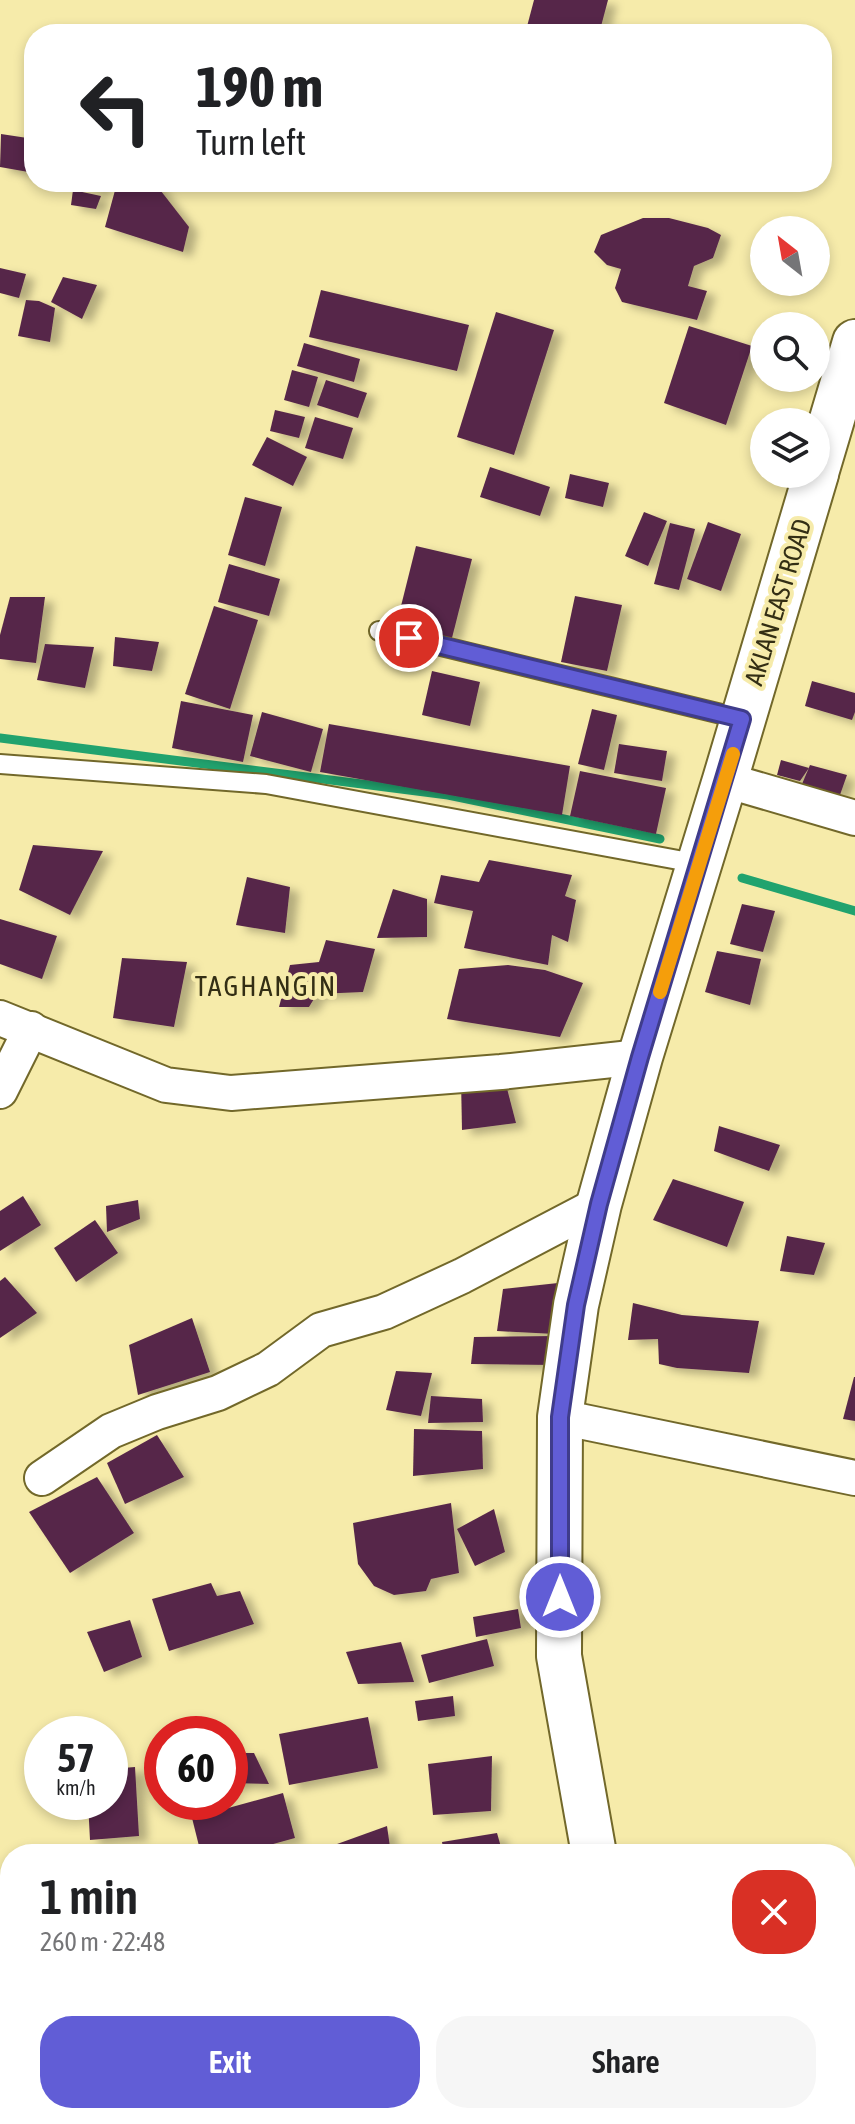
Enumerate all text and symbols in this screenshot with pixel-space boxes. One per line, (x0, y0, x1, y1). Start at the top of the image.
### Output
text: 190 m (196, 55, 323, 119)
icon: left (64, 56, 168, 160)
text: Turn left (196, 121, 306, 163)
north arrow (750, 216, 830, 296)
map controls (750, 216, 830, 488)
button: search (750, 312, 830, 392)
button: layers (750, 408, 830, 488)
street label: AKLAN EAST ROAD (738, 515, 818, 689)
pin (375, 604, 443, 672)
icon: arrive (387, 616, 431, 660)
district label: TAGHANGIN (195, 970, 337, 1002)
position arrow (518, 1555, 602, 1639)
speed limit sign: 60 (144, 1716, 248, 1820)
text: 57 (57, 1735, 95, 1780)
text: km/h (56, 1776, 96, 1799)
text: 1 min (40, 1869, 138, 1924)
button: close (732, 1870, 816, 1954)
text: 260 m · 22:48 (40, 1927, 165, 1957)
button: Exit (40, 2016, 420, 2108)
button: Share (436, 2016, 816, 2108)

